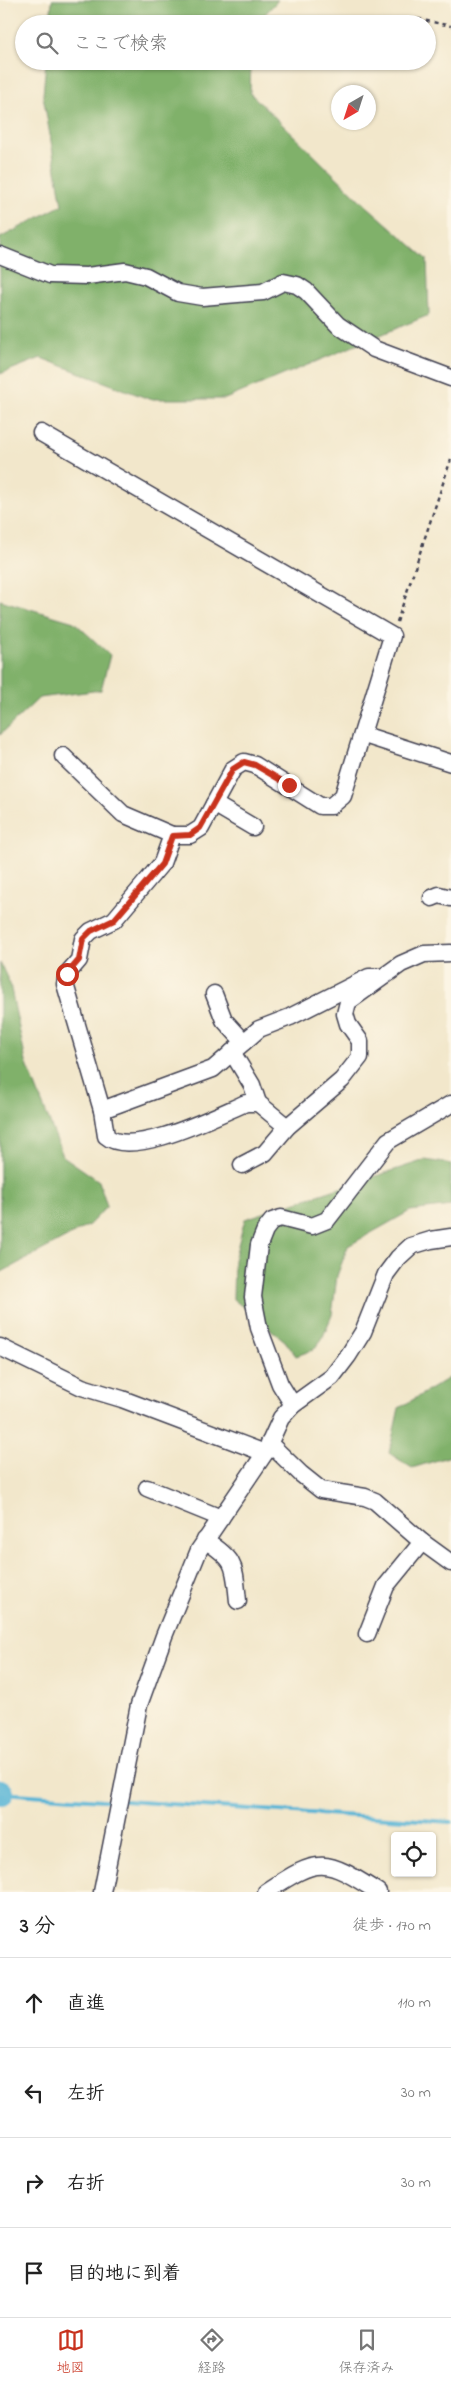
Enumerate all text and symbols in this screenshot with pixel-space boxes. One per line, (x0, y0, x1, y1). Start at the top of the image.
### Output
search box (15, 15, 436, 70)
icon: search (33, 29, 61, 57)
text: ここで検索 (73, 31, 168, 58)
north arrow (331, 85, 376, 130)
route end (278, 774, 301, 797)
route start (56, 963, 79, 986)
map controls (391, 1832, 436, 1877)
button: locate (391, 1832, 436, 1877)
text: 3 分 (20, 1912, 55, 1942)
text: 徒歩 · 170 m (353, 1914, 431, 1938)
icon: ahead (20, 1989, 48, 2017)
text: 直進 (67, 1991, 105, 2018)
text: 110 m (397, 1991, 431, 2015)
icon: left (20, 2079, 48, 2107)
text: 左折 (67, 2081, 105, 2108)
text: 30 m (401, 2081, 431, 2105)
icon: right (20, 2169, 48, 2197)
text: 右折 (67, 2171, 105, 2198)
text: 30 m (401, 2171, 431, 2195)
icon: arrive (20, 2259, 48, 2287)
text: 目的地に到着 (67, 2261, 181, 2288)
tab: 地図 (57, 2326, 85, 2379)
tab: 経路 (198, 2326, 226, 2379)
tab: 保存済み (339, 2326, 395, 2379)

